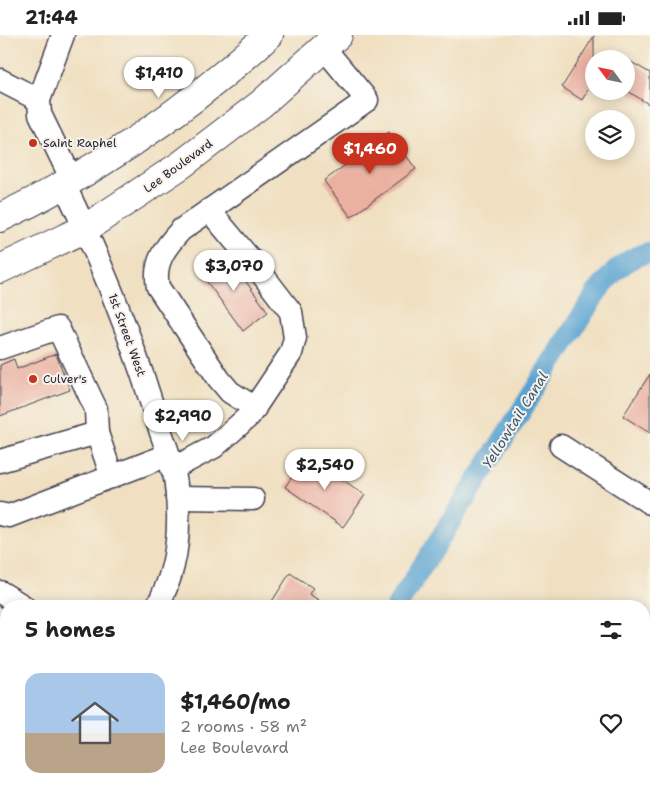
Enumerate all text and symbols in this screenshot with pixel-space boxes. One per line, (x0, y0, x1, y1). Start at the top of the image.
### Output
text: 21:44 (25, 5, 78, 30)
north arrow (585, 50, 635, 100)
map controls (585, 50, 635, 160)
pin: $1,410 (118, 57, 200, 99)
text: $1,410 (135, 62, 183, 83)
button: layers (585, 110, 635, 160)
pin: $1,460 (329, 133, 411, 175)
place label: Saint Raphel (43, 135, 117, 151)
street label: Lee Boulevard (140, 135, 216, 196)
marker: Saint Raphel (27, 137, 39, 149)
text: $1,460 (343, 138, 397, 159)
pin: $3,070 (193, 249, 275, 292)
text: $3,070 (205, 255, 263, 276)
street label: 1st Street West (104, 291, 150, 379)
water label: Yellowtail Canal (478, 368, 552, 472)
place label: Culver's (43, 371, 87, 387)
marker: Culver's (27, 373, 39, 385)
pin: $2,990 (142, 399, 224, 442)
text: $2,990 (154, 405, 212, 426)
pin: $2,540 (284, 449, 366, 491)
text: $2,540 (296, 454, 354, 475)
text: 5 homes (25, 616, 116, 644)
icon: filters (597, 616, 625, 644)
text: $1,460/mo (180, 688, 291, 716)
icon: home (65, 693, 125, 753)
icon: heart (597, 709, 625, 737)
text: 2 rooms · 58 m² (180, 716, 307, 737)
text: Lee Boulevard (180, 737, 289, 758)

